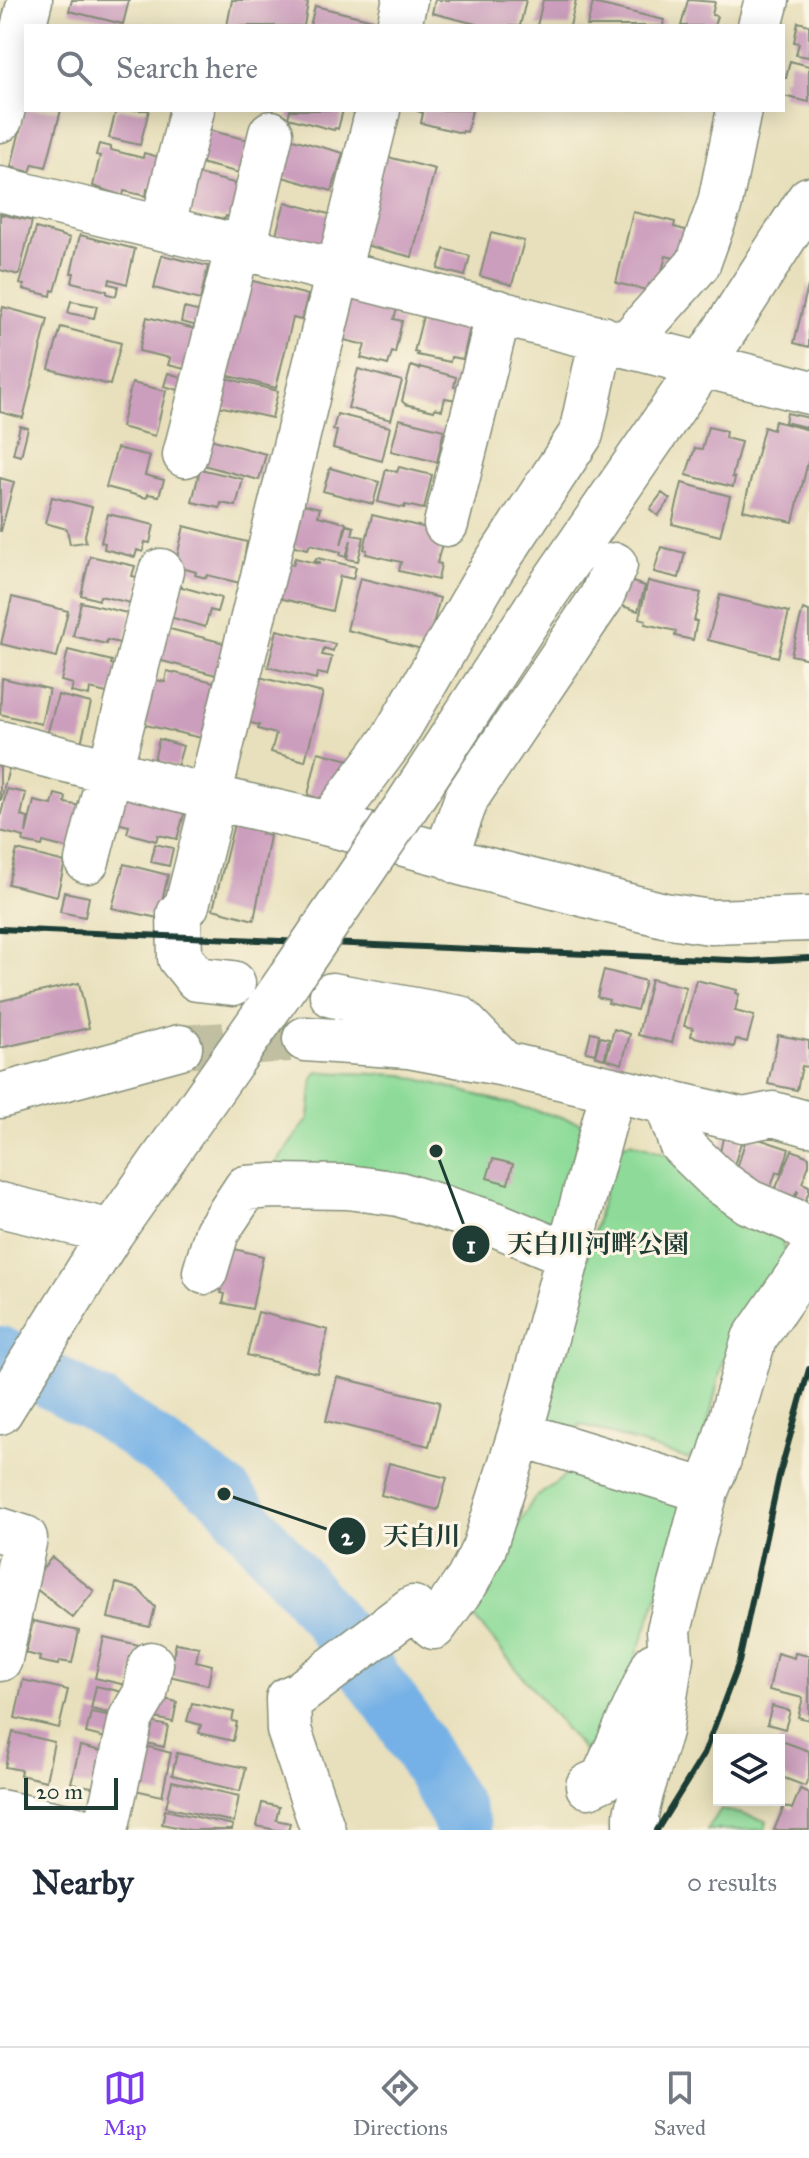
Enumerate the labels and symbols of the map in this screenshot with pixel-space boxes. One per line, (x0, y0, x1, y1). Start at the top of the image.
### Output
callout: 天白川河畔公園 (451, 1219, 705, 1269)
text: 天白川河畔公園 (507, 1228, 689, 1260)
text: 1 (466, 1230, 476, 1260)
callout: 天白川 (327, 1511, 477, 1561)
text: 天白川 (383, 1520, 461, 1552)
text: 2 (341, 1522, 354, 1552)
scale bar (24, 1774, 118, 1810)

